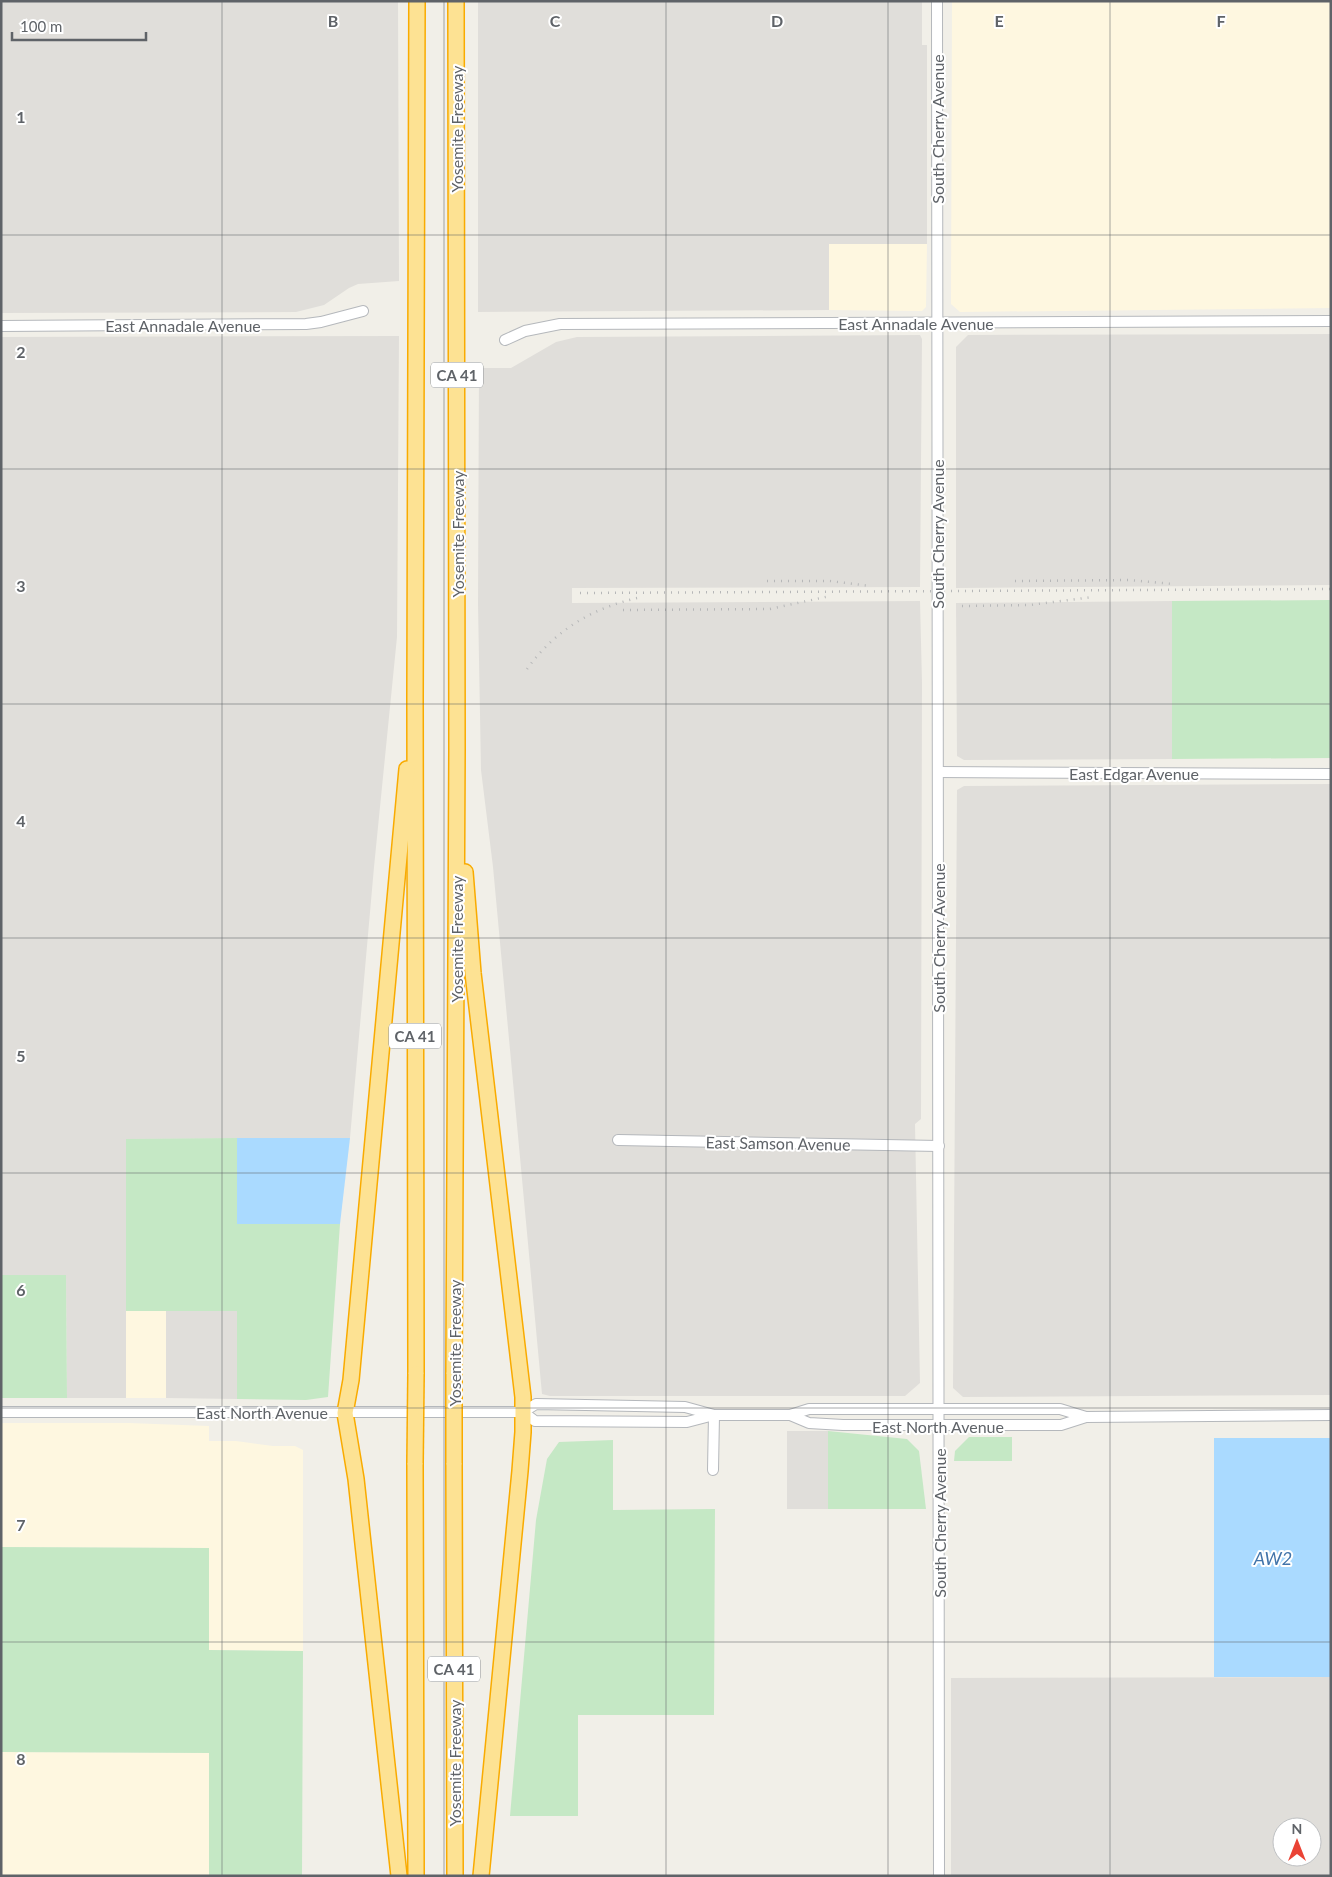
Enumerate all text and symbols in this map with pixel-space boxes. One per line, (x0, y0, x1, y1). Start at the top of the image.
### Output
scale bar (12, 10, 146, 42)
text: B (328, 11, 338, 30)
text: C (550, 11, 561, 30)
text: D (771, 11, 783, 30)
text: E (994, 11, 1004, 30)
text: F (1216, 11, 1226, 30)
text: 100 m (20, 17, 62, 35)
street label: South Cherry Avenue (928, 54, 947, 204)
street label: Yosemite Freeway (447, 65, 466, 193)
text: 1 (16, 107, 26, 126)
street label: East Annadale Avenue (838, 314, 994, 333)
street label: East Annadale Avenue (105, 316, 261, 335)
text: 2 (16, 342, 26, 361)
road number: CA 41 (431, 362, 483, 388)
street label: South Cherry Avenue (928, 459, 947, 609)
street label: Yosemite Freeway (448, 470, 467, 598)
text: 3 (16, 576, 26, 595)
street label: East Edgar Avenue (1069, 764, 1199, 783)
text: 4 (16, 811, 26, 830)
street label: South Cherry Avenue (929, 863, 948, 1013)
street label: Yosemite Freeway (447, 875, 466, 1003)
road number: CA 41 (389, 1024, 441, 1048)
text: 5 (16, 1046, 26, 1065)
street label: East Samson Avenue (705, 1132, 851, 1154)
street label: Yosemite Freeway (445, 1279, 464, 1407)
text: 6 (16, 1280, 26, 1299)
street label: East North Avenue (196, 1403, 328, 1422)
street label: East North Avenue (872, 1417, 1004, 1436)
street label: South Cherry Avenue (930, 1448, 949, 1598)
text: 7 (16, 1515, 26, 1534)
water label: AW2 (1253, 1547, 1292, 1569)
road number: CA 41 (428, 1656, 480, 1682)
street label: Yosemite Freeway (445, 1699, 464, 1827)
text: 8 (16, 1749, 26, 1768)
north arrow (1272, 1817, 1322, 1867)
text: N (1292, 1820, 1302, 1837)

